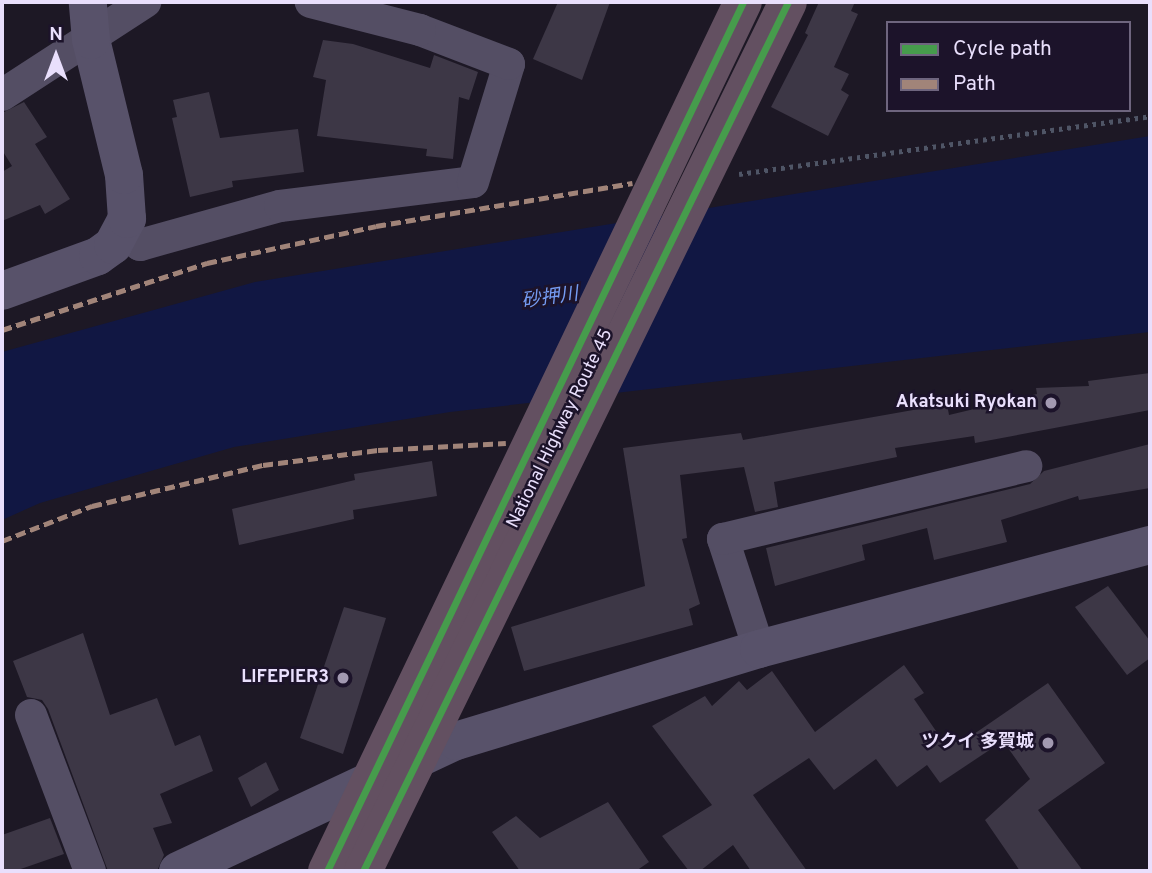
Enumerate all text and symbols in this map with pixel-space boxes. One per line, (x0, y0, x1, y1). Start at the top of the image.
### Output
north arrow (21, 21, 91, 91)
legend (886, 21, 1131, 112)
text: N (49, 23, 63, 47)
text: Cycle path (953, 36, 1052, 63)
text: Path (953, 71, 996, 98)
water label: 砂押川 (520, 284, 580, 314)
street label: National Highway Route 45 (503, 326, 619, 532)
place label: Akatsuki Ryokan (896, 392, 1037, 414)
marker: Akatsuki Ryokan (1043, 395, 1059, 411)
place label: LIFEPIER3 (241, 667, 329, 689)
marker: LIFEPIER3 (335, 670, 351, 686)
place label: ツクイ 多賀城 (922, 732, 1034, 754)
marker: ツクイ 多賀城 (1040, 735, 1056, 751)

